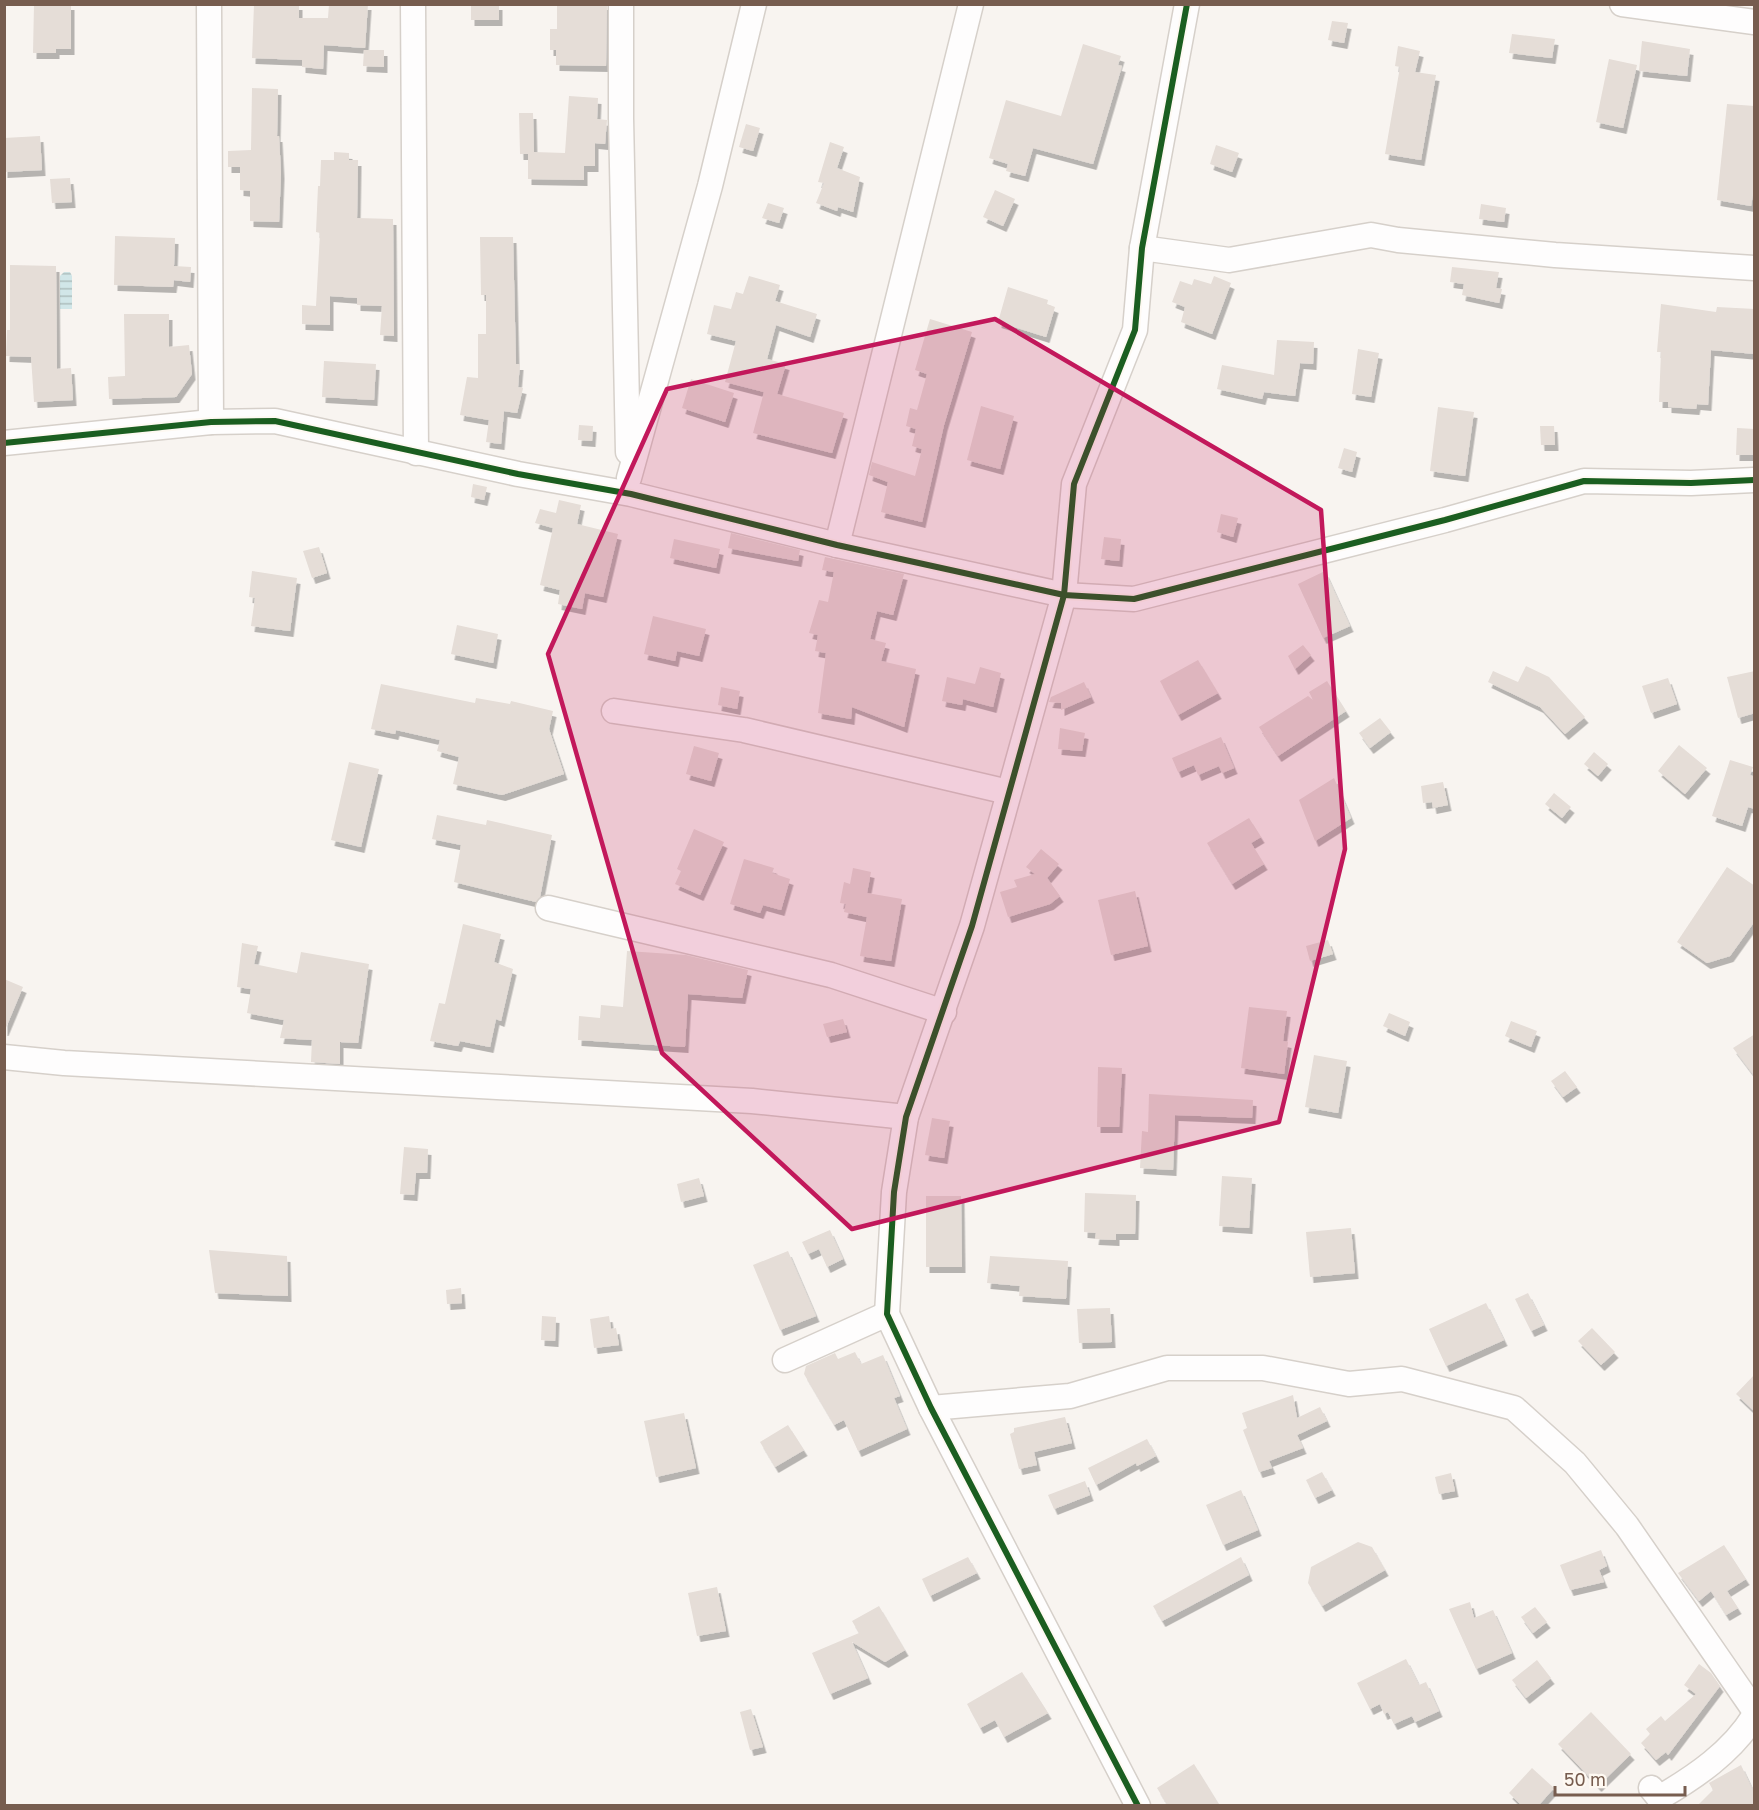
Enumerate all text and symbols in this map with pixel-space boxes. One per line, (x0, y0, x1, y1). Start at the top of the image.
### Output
scale bar (1555, 1759, 1686, 1797)
text: 50 m (1564, 1768, 1606, 1790)

